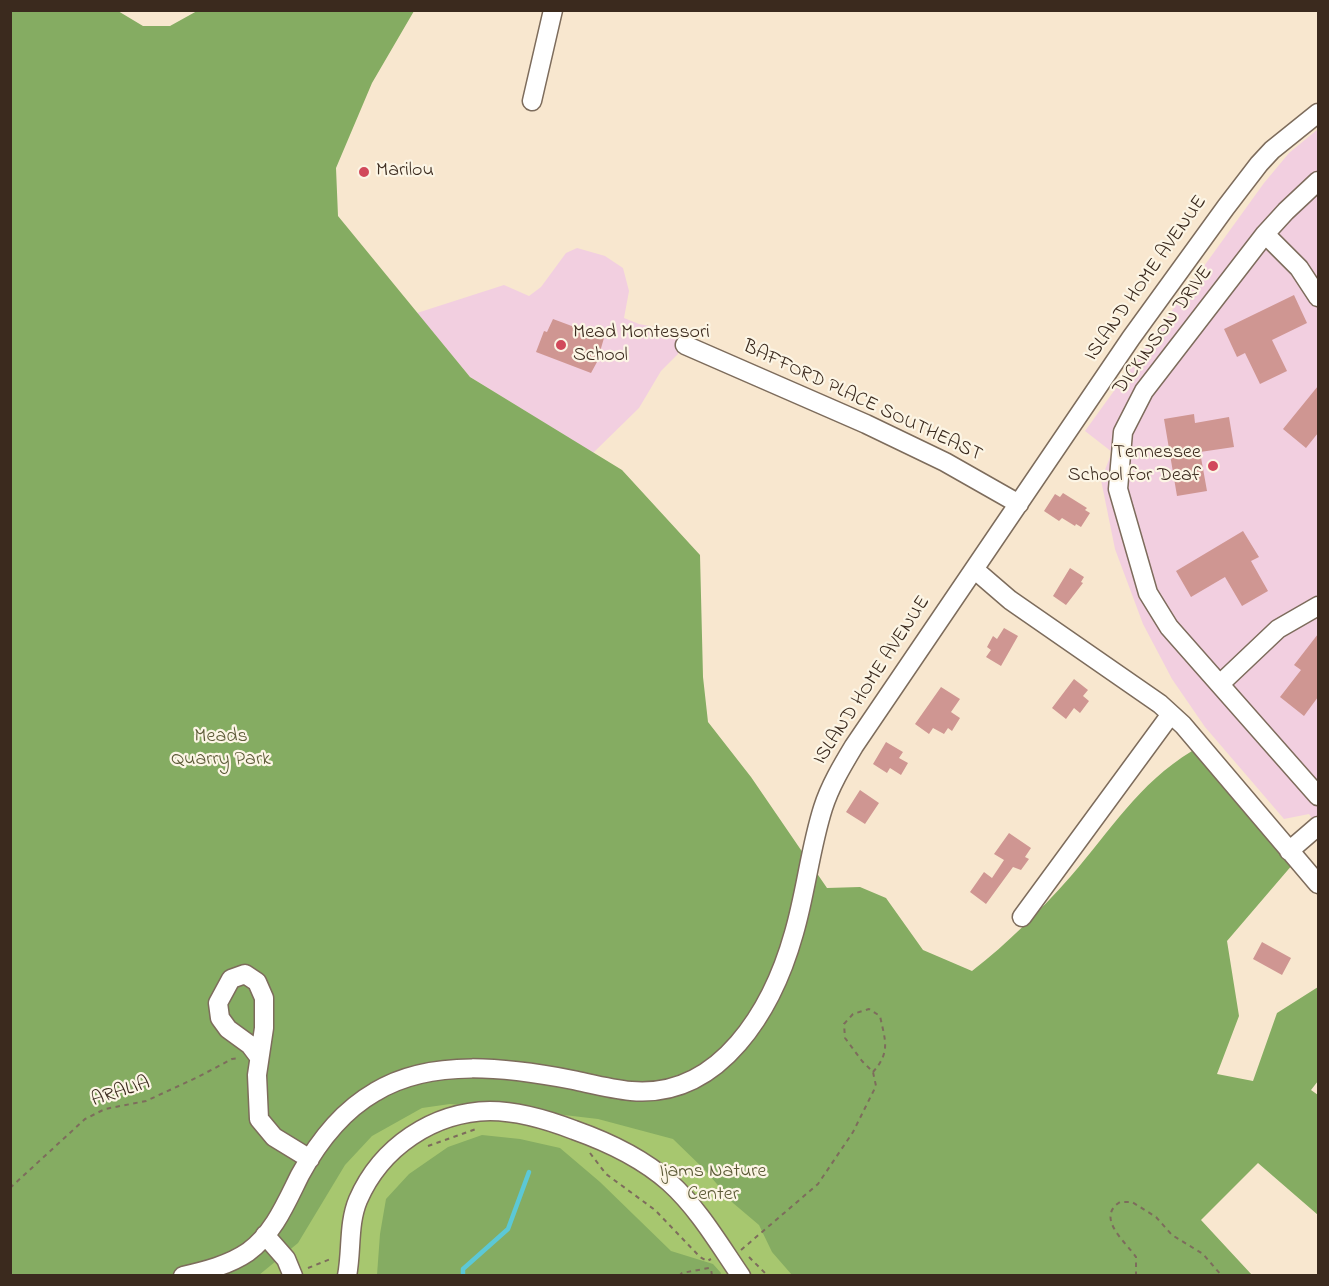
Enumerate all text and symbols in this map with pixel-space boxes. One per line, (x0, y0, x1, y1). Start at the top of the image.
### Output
place label: Marilou (376, 160, 434, 184)
marker: Marilou (357, 165, 371, 179)
street label: ISLAND HOME AVENUE (1081, 192, 1213, 366)
street label: DICKINSON DRIVE (1109, 262, 1219, 400)
place label: Mead Montessori School (573, 322, 710, 369)
street label: BAFFORD PLACE SOUTHEAST (738, 336, 986, 468)
marker: Mead Montessori School (554, 338, 568, 352)
place label: Tennessee School for Deaf (1068, 442, 1201, 489)
marker: Tennessee School for Deaf (1206, 459, 1220, 473)
street label: ISLAND HOME AVENUE (809, 592, 937, 770)
park label: Meads Quarry Park (171, 726, 271, 773)
street label: ARALIA (89, 1072, 153, 1114)
park label: Ijams Nature Center (660, 1161, 766, 1208)

